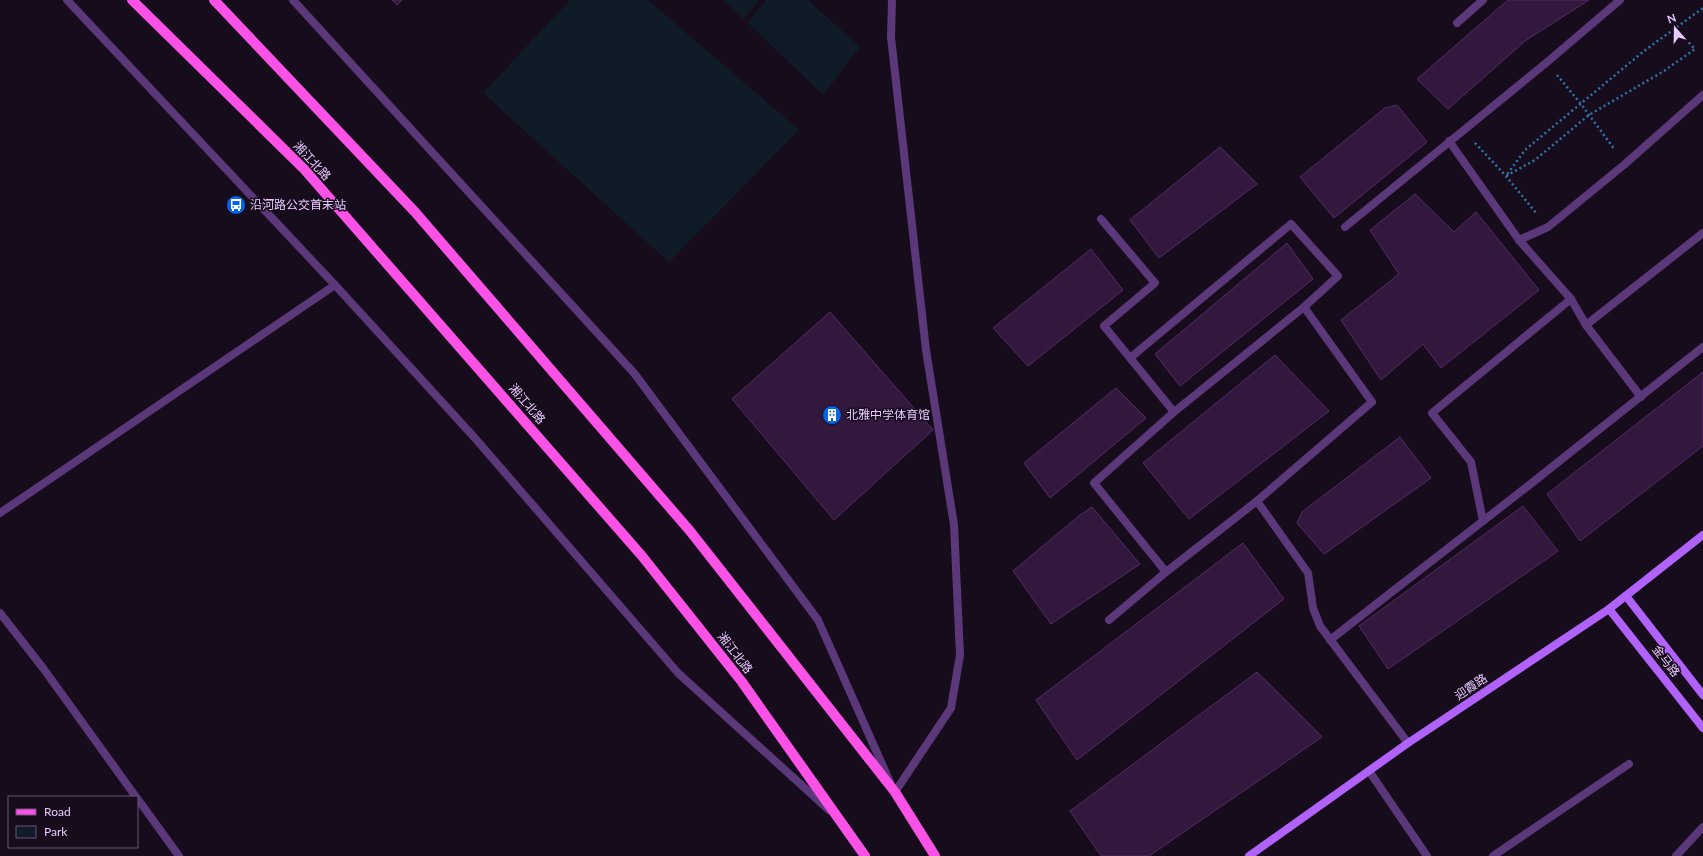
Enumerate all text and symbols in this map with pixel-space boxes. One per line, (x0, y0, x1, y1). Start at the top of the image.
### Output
north arrow (1655, 8, 1695, 48)
text: N (1665, 11, 1678, 26)
street label: 湘江北路 (291, 138, 334, 183)
bus stop icon: 沿河路公交首末站 (225, 194, 247, 216)
place label: 沿河路公交首末站 (250, 197, 346, 212)
street label: 湘江北路 (506, 381, 549, 427)
building icon: 北雅中学体育馆 (821, 404, 843, 426)
place label: 北雅中学体育馆 (846, 407, 930, 422)
street label: 湘江北路 (715, 629, 756, 676)
street label: 金马路 (1649, 642, 1683, 679)
street label: 迎霞路 (1452, 670, 1490, 703)
legend (8, 796, 138, 848)
text: Road (44, 804, 71, 819)
text: Park (44, 824, 68, 839)

